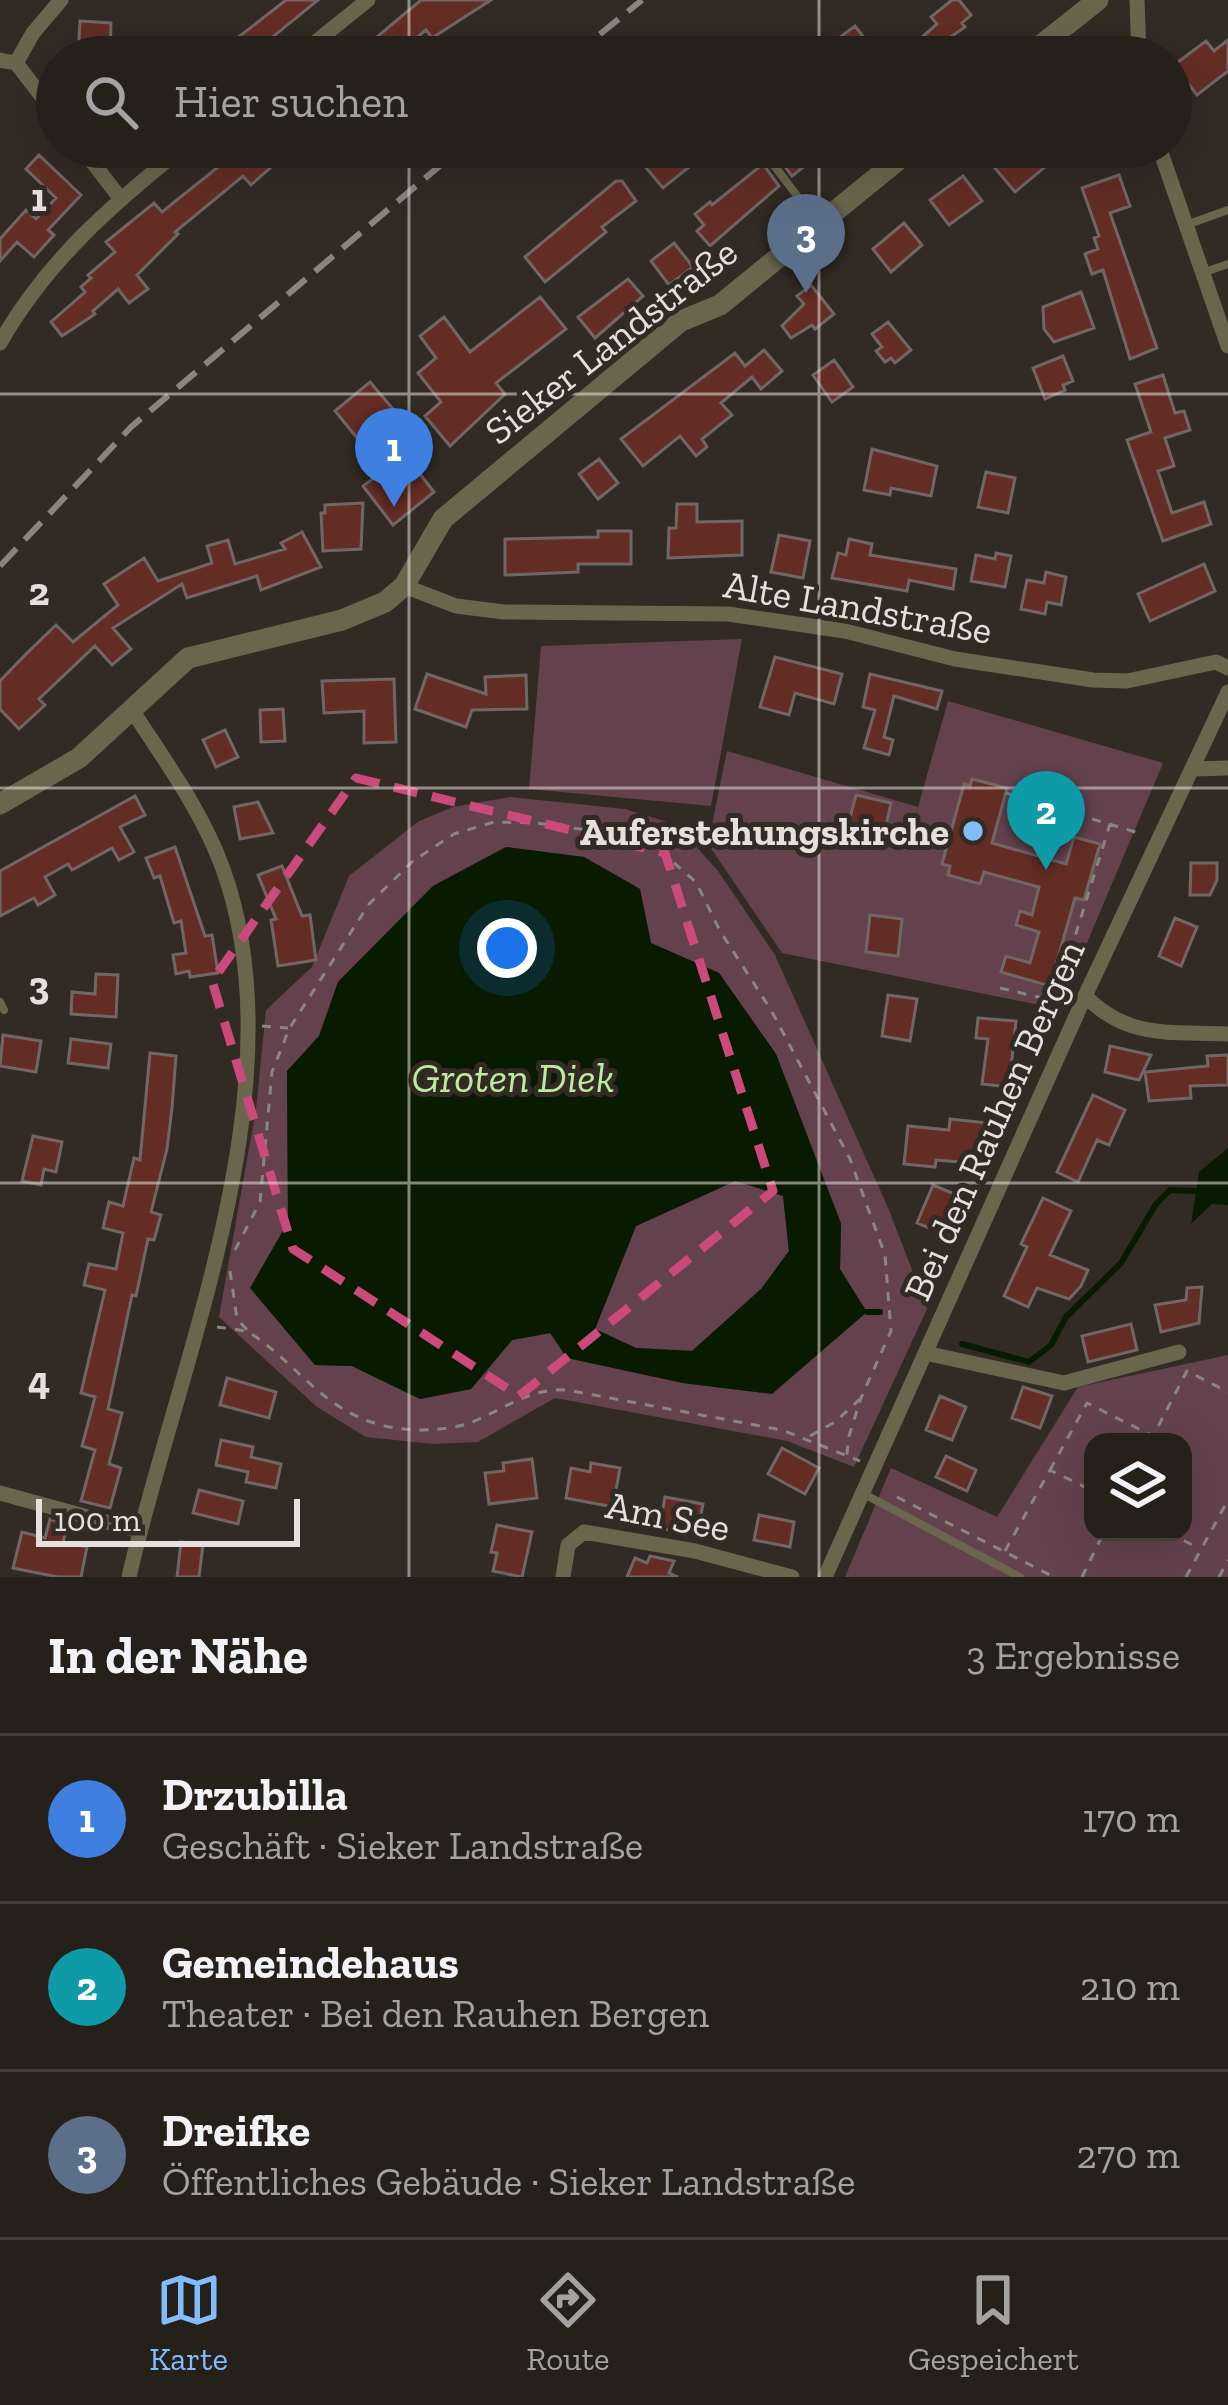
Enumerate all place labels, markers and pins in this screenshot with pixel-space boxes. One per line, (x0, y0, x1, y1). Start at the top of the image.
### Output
pin: 3 (767, 194, 845, 293)
pin: 1 (355, 408, 433, 507)
pin: 2 (1007, 771, 1085, 870)
place label: Auferstehungskirche (580, 808, 949, 855)
marker: Auferstehungskirche (960, 818, 986, 844)

